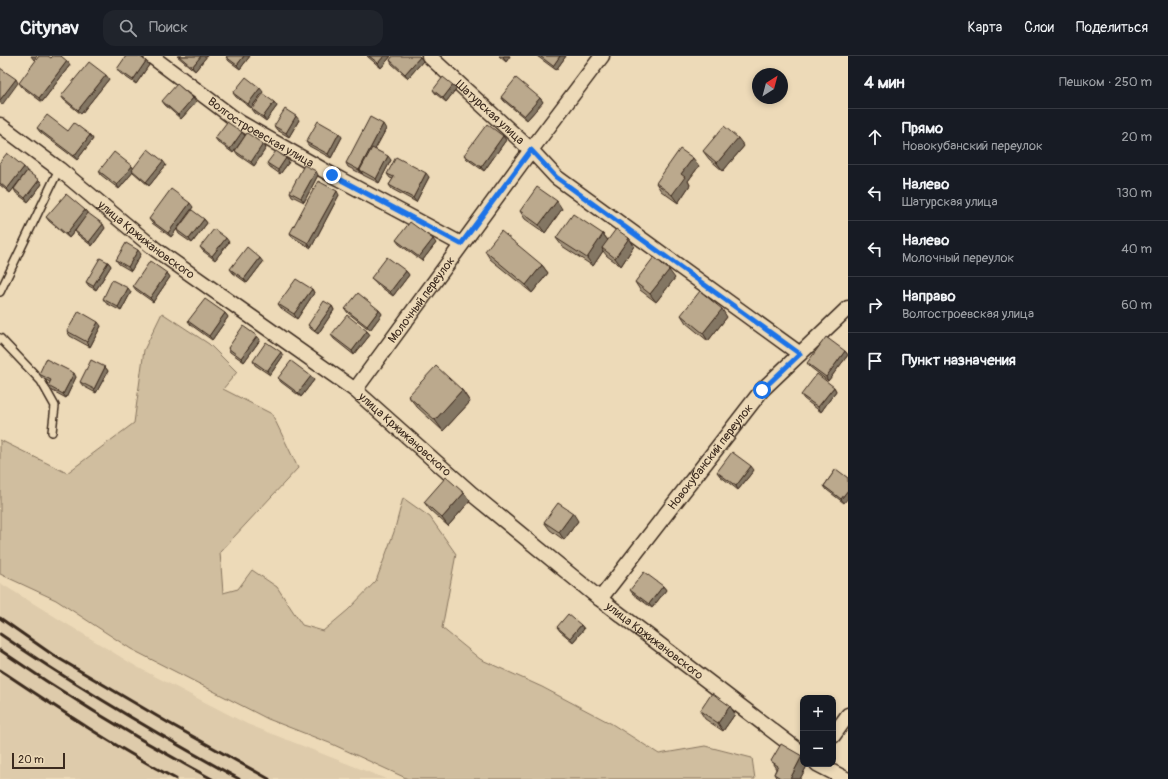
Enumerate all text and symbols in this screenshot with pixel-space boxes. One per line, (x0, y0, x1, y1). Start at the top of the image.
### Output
search box (103, 10, 383, 46)
text: Citynav (20, 16, 79, 40)
icon: search (117, 17, 139, 39)
text: Поиск (149, 18, 188, 37)
text: Карта (968, 19, 1002, 36)
text: Слои (1024, 19, 1054, 36)
text: Поделиться (1076, 19, 1148, 36)
north arrow (752, 68, 788, 104)
text: 4 мин (864, 72, 905, 93)
text: Пешком · 250 m (1059, 74, 1152, 90)
street label: Шатурская улица (452, 77, 528, 148)
street label: Волгостроевская улица (205, 94, 317, 171)
text: Прямо (902, 119, 943, 138)
icon: ahead (864, 126, 886, 148)
text: 20 m (1121, 129, 1152, 145)
text: Новокубанский переулок (902, 138, 1043, 154)
route end (323, 166, 341, 184)
text: Налево (902, 175, 949, 194)
icon: left (864, 182, 886, 204)
text: 130 m (1116, 185, 1152, 201)
text: Шатурская улица (902, 194, 998, 210)
street label: улица Кржижановского (94, 197, 198, 283)
text: Налево (902, 231, 949, 250)
icon: left (864, 238, 886, 260)
text: 40 m (1121, 241, 1152, 257)
text: Молочный переулок (902, 250, 1014, 266)
street label: Молочный переулок (385, 254, 458, 346)
text: Направо (902, 287, 956, 306)
icon: right (864, 294, 886, 316)
text: 60 m (1121, 297, 1152, 313)
text: Волгостроевская улица (902, 306, 1034, 322)
icon: arrive (864, 350, 886, 372)
text: Пункт назначения (902, 351, 1016, 370)
route start (753, 381, 771, 399)
street label: улица Кржижановского (354, 389, 454, 480)
street label: Новокубанский переулок (665, 401, 756, 513)
street label: улица Кржижановского (602, 598, 707, 683)
map controls (800, 695, 836, 767)
button: + (800, 695, 836, 731)
button: − (800, 731, 836, 767)
scale bar (12, 751, 65, 770)
text: 20 m (18, 753, 44, 766)

